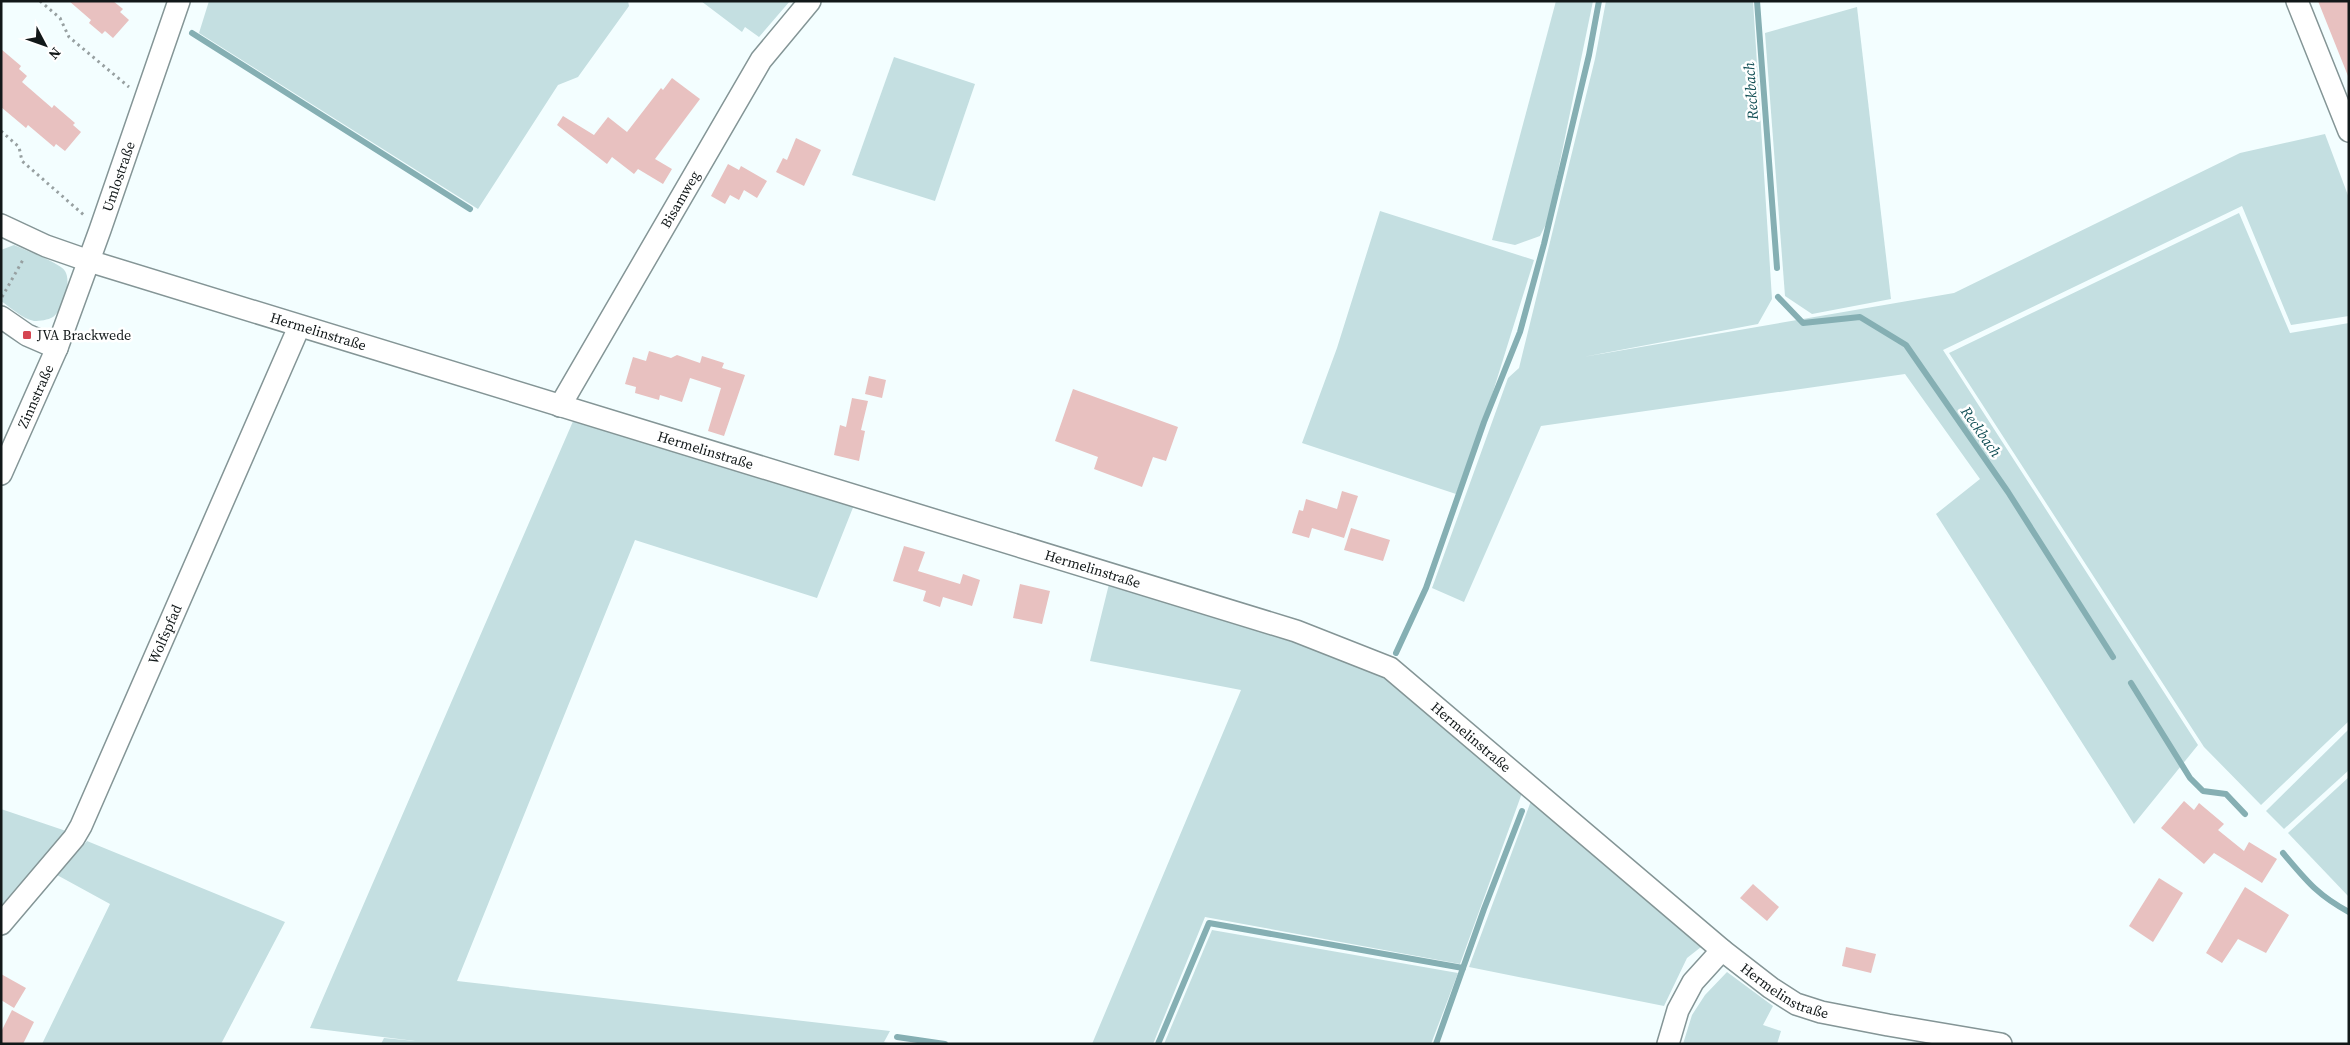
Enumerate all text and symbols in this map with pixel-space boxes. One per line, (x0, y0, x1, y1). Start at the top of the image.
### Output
north arrow (20, 20, 70, 70)
text: N (44, 43, 66, 64)
water label: Reckbach (1738, 61, 1763, 122)
street label: Umlostraße (97, 139, 140, 214)
street label: Bisamweg (656, 167, 705, 232)
street label: Hermelinstraße (268, 307, 369, 355)
place label: JVA Brackwede (36, 325, 131, 345)
marker: JVA Brackwede (21, 329, 33, 341)
street label: Zinnstraße (13, 361, 58, 431)
water label: Reckbach (1956, 401, 2007, 461)
street label: Hermelinstraße (655, 426, 756, 474)
street label: Hermelinstraße (1042, 545, 1143, 593)
street label: Wolfspfad (143, 601, 187, 667)
street label: Hermelinstraße (1427, 697, 1515, 777)
street label: Hermelinstraße (1736, 958, 1830, 1023)

